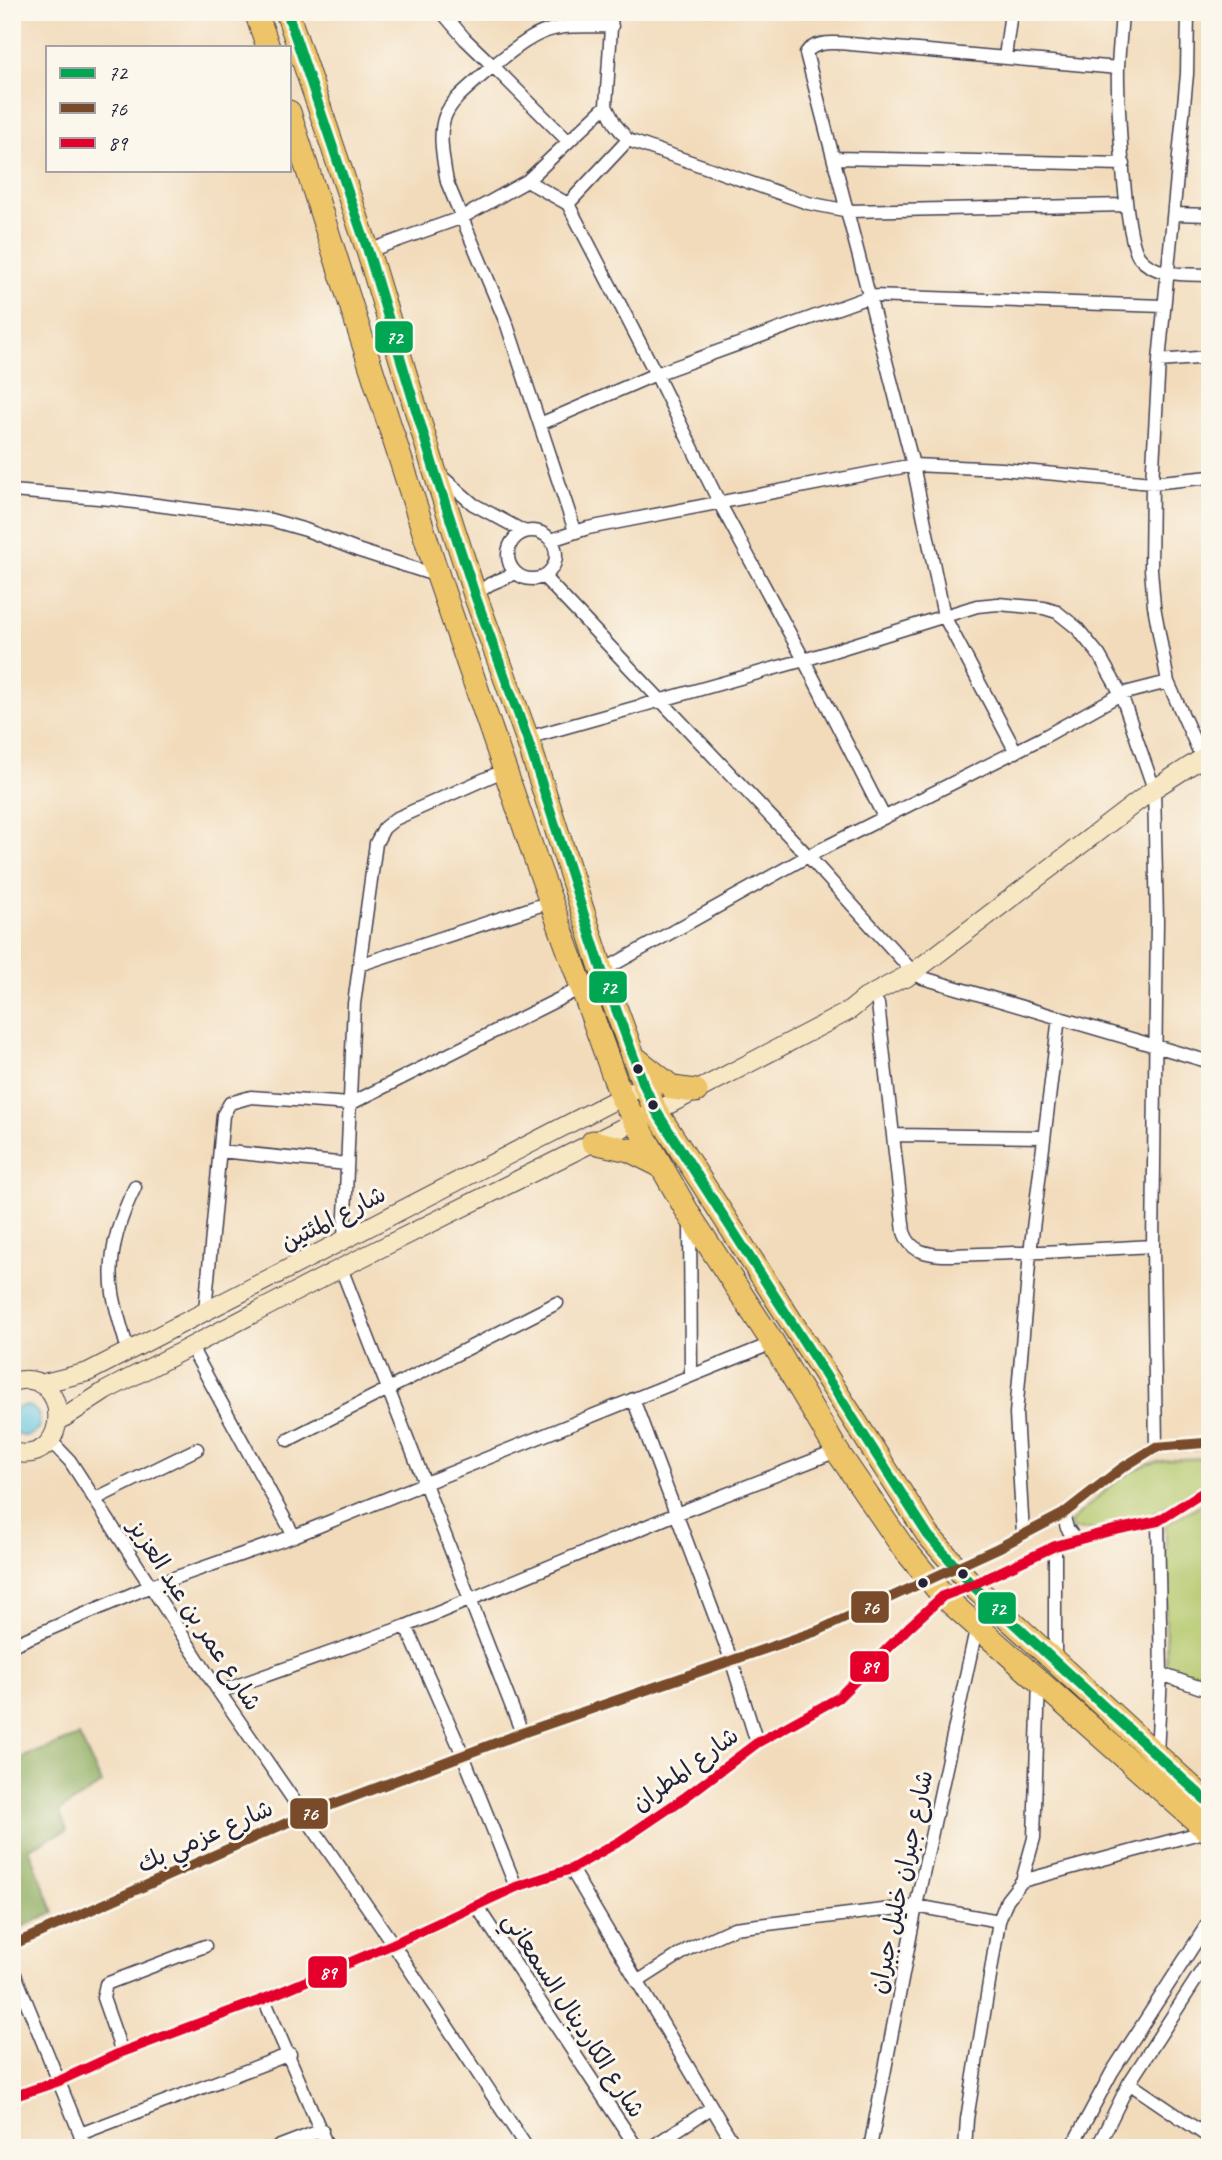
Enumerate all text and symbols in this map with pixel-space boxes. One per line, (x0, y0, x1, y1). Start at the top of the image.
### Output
legend (46, 46, 290, 172)
text: 72 (108, 60, 128, 86)
text: 76 (108, 96, 127, 122)
text: 89 (108, 130, 128, 156)
line badge: 72 (374, 320, 414, 354)
text: 72 (385, 326, 405, 350)
line badge: 72 (588, 970, 628, 1004)
text: 72 (599, 976, 619, 1000)
unlabelled marker (631, 1062, 645, 1076)
unlabelled marker (646, 1098, 660, 1112)
street label: شارع المئتين (275, 1179, 392, 1259)
street label: شارع عمر بن عبد العزيز (119, 1512, 268, 1717)
unlabelled marker (956, 1567, 970, 1581)
unlabelled marker (916, 1576, 930, 1590)
line badge: 76 (850, 1590, 890, 1624)
line badge: 72 (977, 1591, 1017, 1625)
text: 76 (861, 1596, 881, 1620)
text: 72 (988, 1597, 1008, 1621)
line badge: 89 (849, 1650, 890, 1683)
text: 89 (862, 1655, 881, 1679)
street label: شارع المطران (626, 1720, 746, 1819)
street label: شارع جبران خليل جبران (863, 1768, 941, 1997)
street label: شارع عزمي بك (132, 1793, 280, 1885)
line badge: 76 (289, 1797, 329, 1830)
text: 76 (300, 1802, 320, 1826)
street label: شارع الكاردينال السمعاني (491, 1907, 652, 2127)
line badge: 89 (307, 1955, 348, 1989)
text: 89 (320, 1961, 339, 1985)

